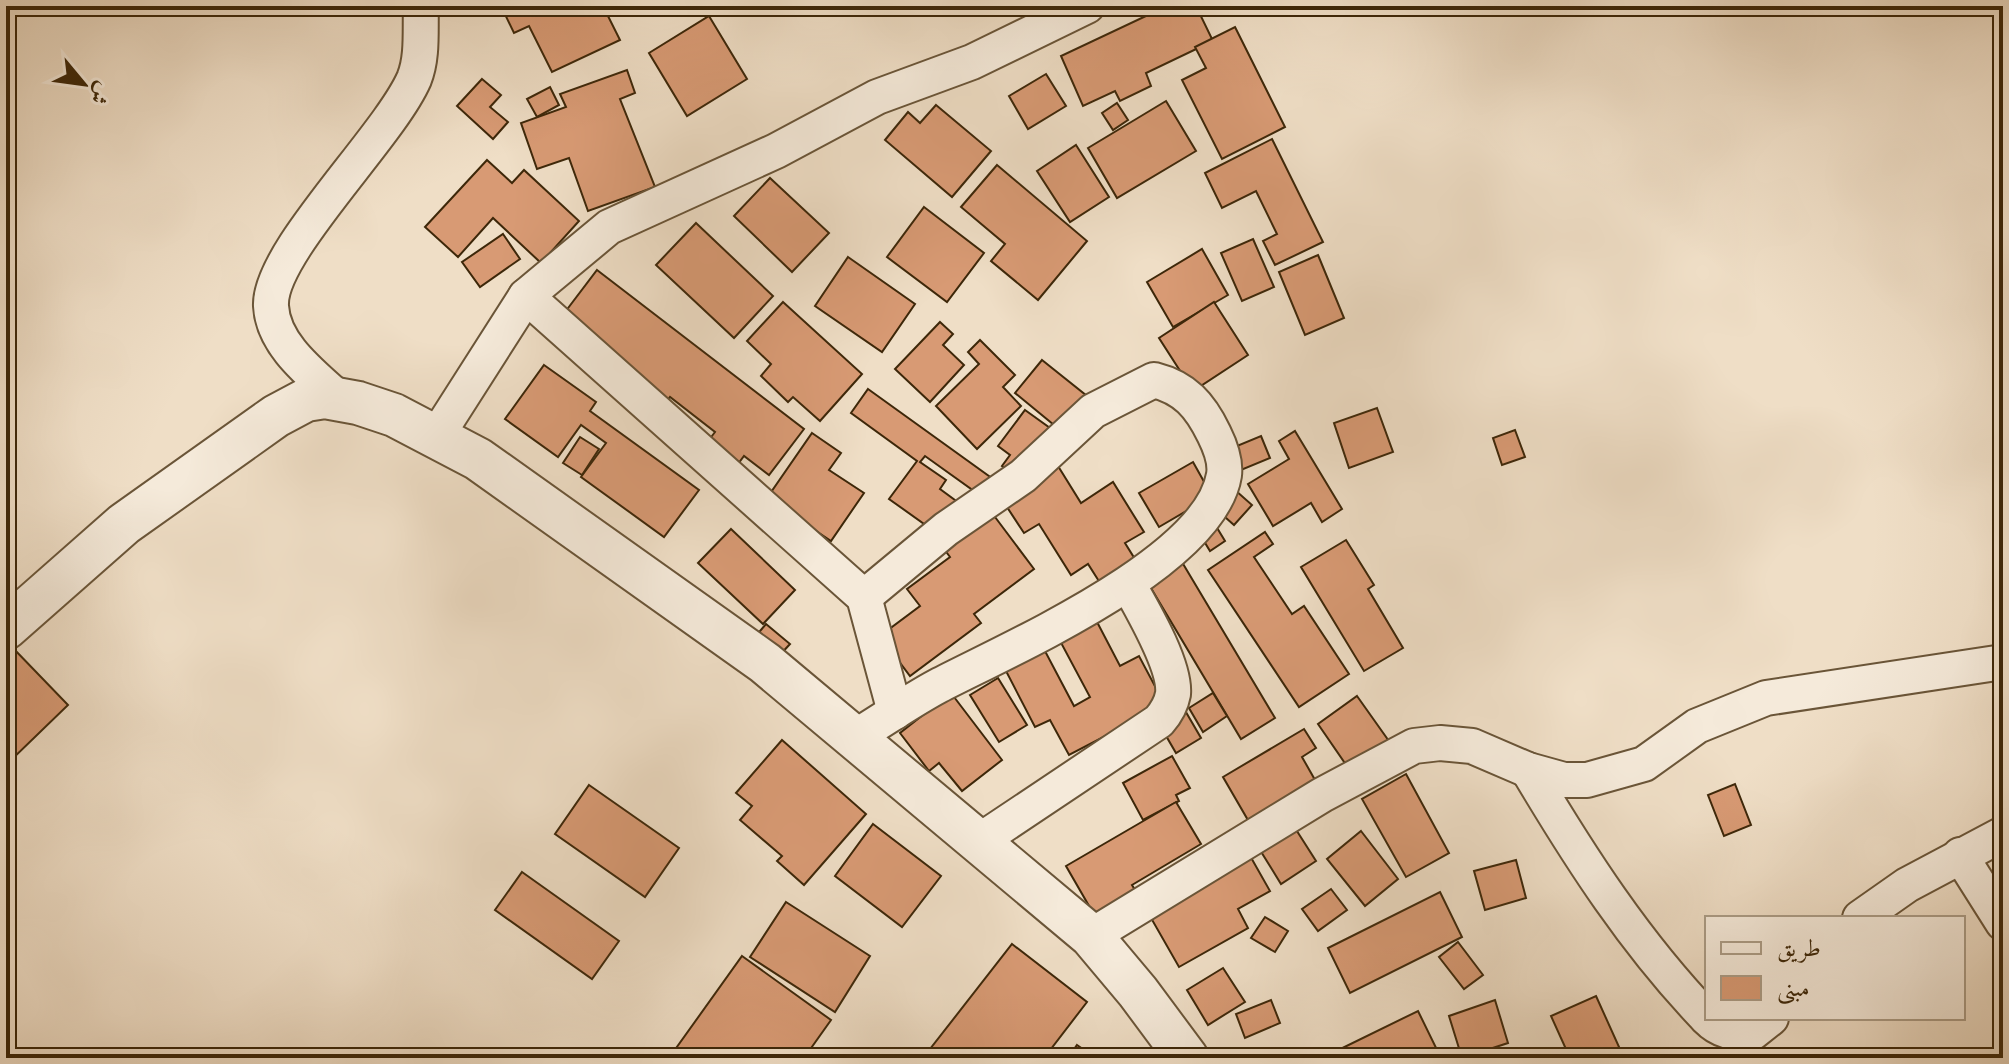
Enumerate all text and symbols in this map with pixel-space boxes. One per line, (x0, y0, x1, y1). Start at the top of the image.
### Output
north arrow (44, 44, 124, 124)
text: ش (84, 77, 118, 110)
legend (1705, 916, 1965, 1020)
text: طريق (1777, 933, 1821, 963)
text: مبنى (1777, 973, 1810, 1005)

